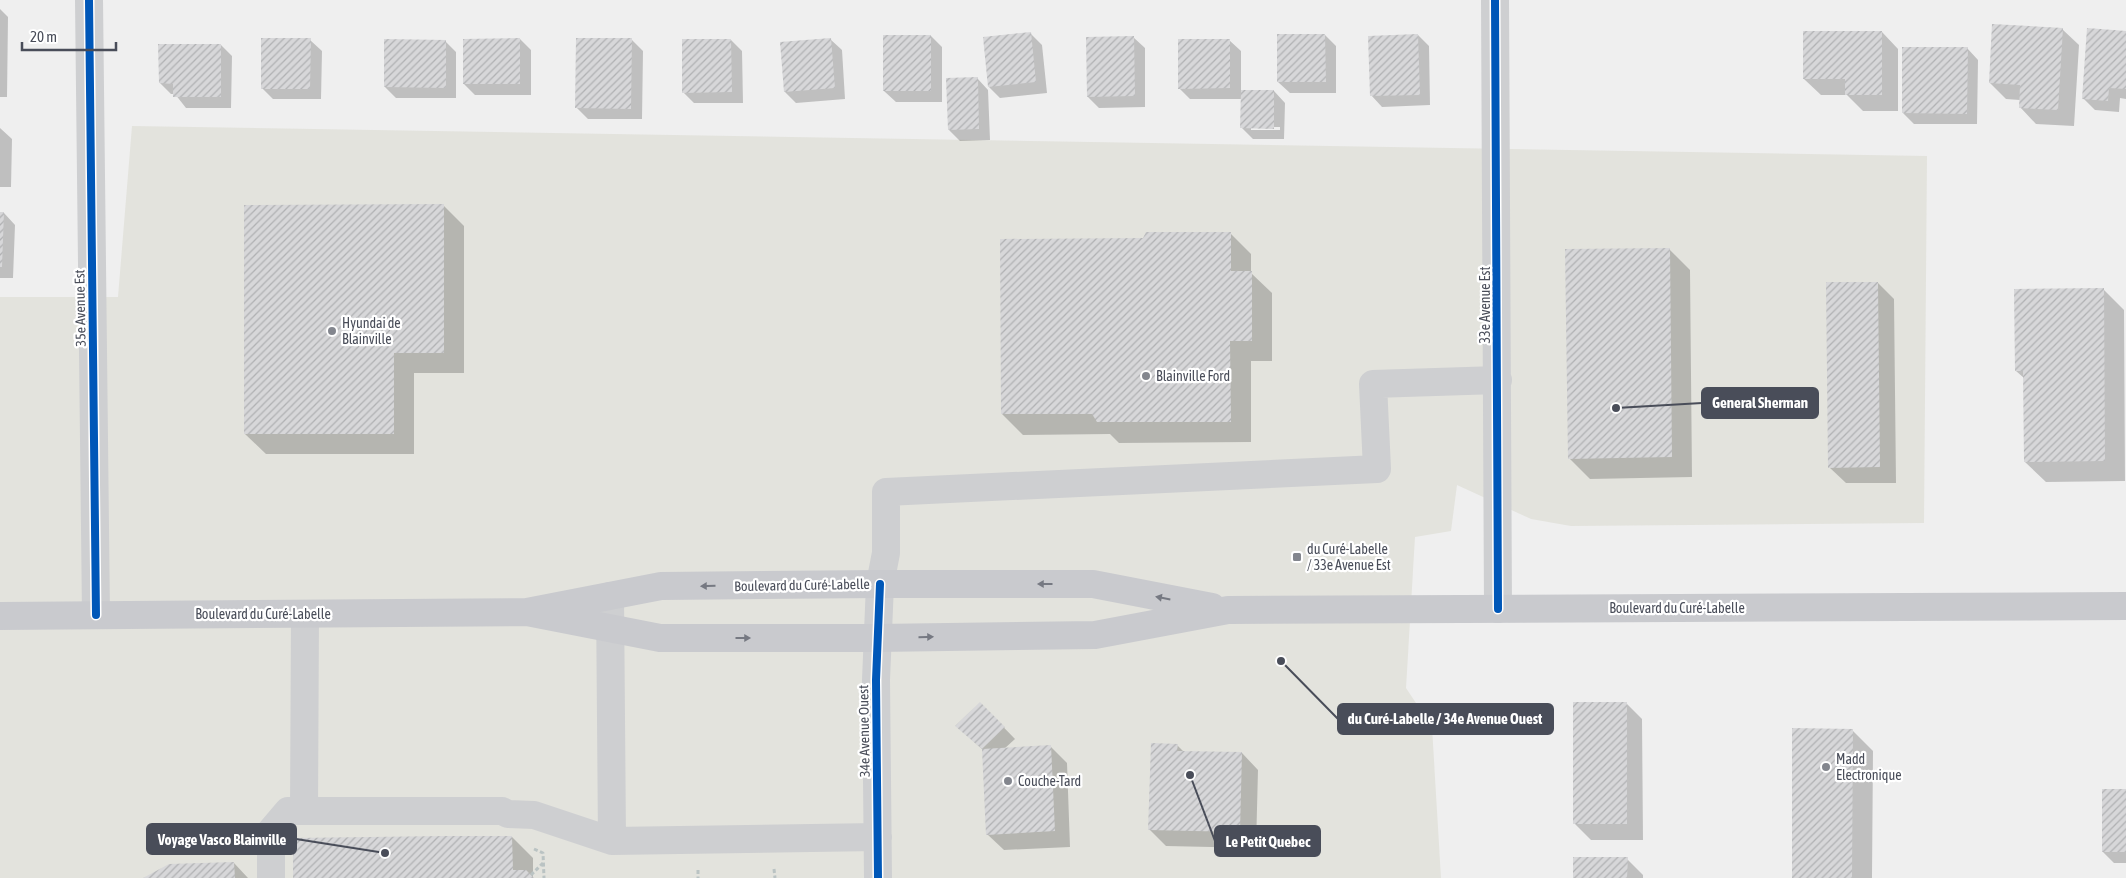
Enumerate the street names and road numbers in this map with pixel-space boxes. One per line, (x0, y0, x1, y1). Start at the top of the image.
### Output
street label: 33e Avenue Est (1477, 266, 1493, 344)
street label: 35e Avenue Est (71, 269, 89, 347)
street label: Boulevard du Curé-Labelle (734, 576, 870, 594)
street label: Boulevard du Curé-Labelle (1609, 600, 1745, 616)
street label: Boulevard du Curé-Labelle (195, 606, 331, 622)
street label: 34e Avenue Ouest (855, 685, 873, 777)

